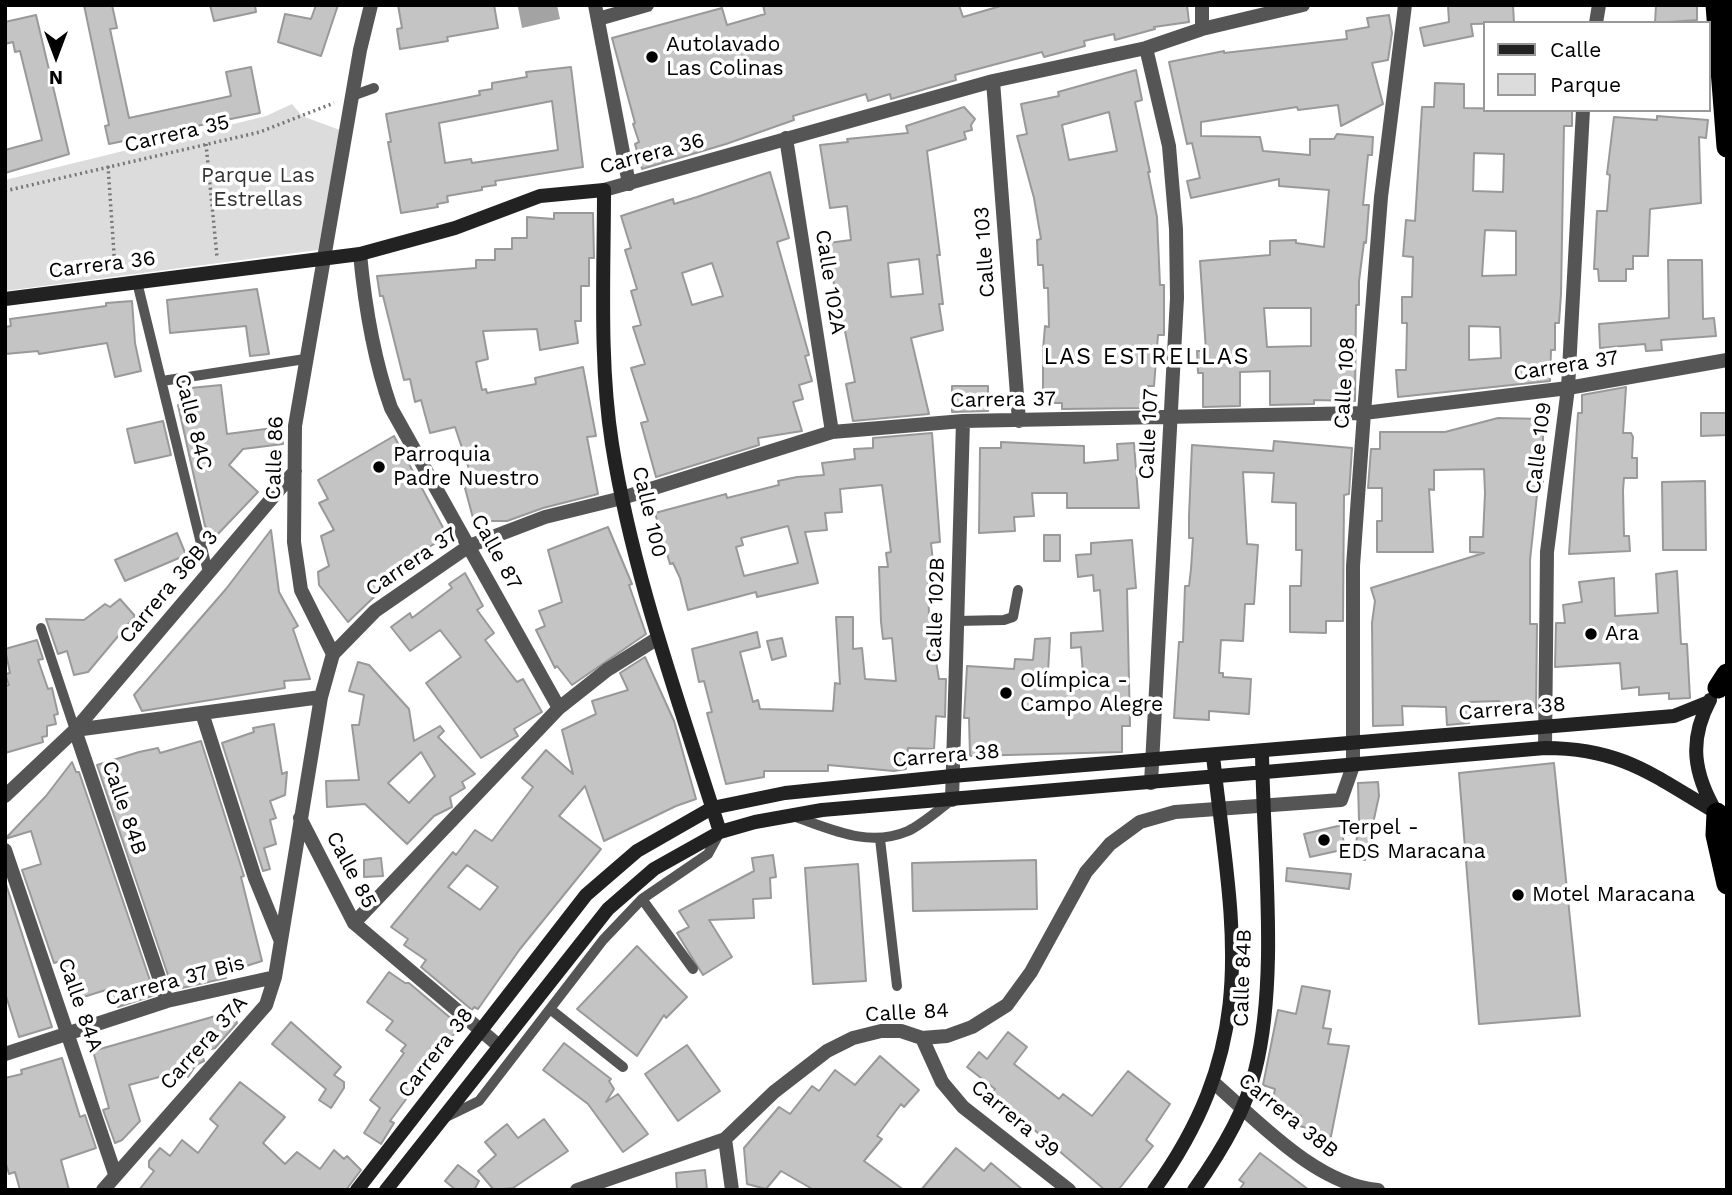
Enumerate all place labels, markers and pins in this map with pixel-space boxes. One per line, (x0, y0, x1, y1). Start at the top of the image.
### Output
place label: Autolavado Las Colinas (666, 32, 784, 82)
marker: Autolavado Las Colinas (644, 49, 660, 65)
place label: Parroquia Padre Nuestro (393, 442, 539, 492)
marker: Parroquia Padre Nuestro (371, 459, 387, 475)
place label: Ara (1605, 621, 1639, 647)
marker: Ara (1583, 626, 1599, 642)
place label: Olímpica - Campo Alegre (1020, 668, 1163, 718)
marker: Olímpica - Campo Alegre (998, 685, 1014, 701)
place label: Terpel - EDS Maracana (1338, 815, 1486, 865)
marker: Terpel - EDS Maracana (1316, 832, 1332, 848)
place label: Motel Maracana (1532, 882, 1695, 908)
marker: Motel Maracana (1510, 887, 1526, 903)

